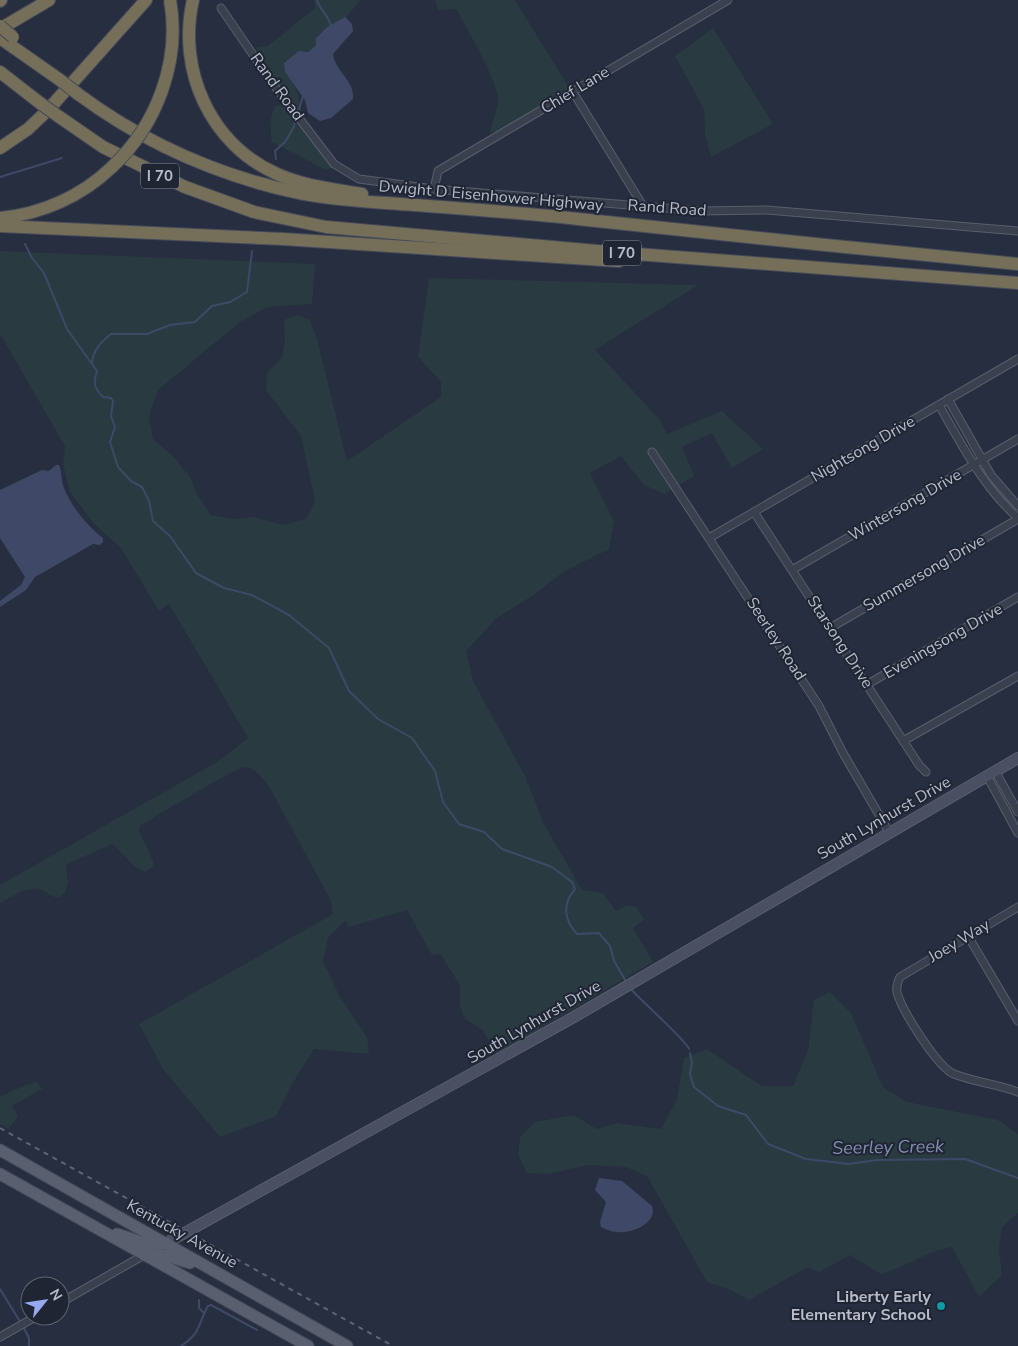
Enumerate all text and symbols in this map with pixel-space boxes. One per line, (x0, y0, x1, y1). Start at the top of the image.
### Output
street label: Rand Road (245, 49, 309, 125)
street label: Chief Lane (537, 61, 613, 119)
road number: I 70 (141, 164, 179, 188)
street label: Dwight D Eisenhower Highway (378, 175, 605, 217)
street label: Rand Road (627, 194, 707, 222)
road number: I 70 (603, 240, 641, 266)
street label: Nightsong Drive (807, 410, 919, 488)
street label: Wintersong Drive (844, 464, 966, 546)
street label: Summersong Drive (859, 529, 989, 617)
street label: Starsong Drive (802, 591, 878, 693)
street label: Seerley Road (741, 593, 811, 685)
street label: Eveningsong Drive (879, 598, 1007, 684)
street label: South Lynhurst Drive (813, 771, 955, 865)
street label: Joey Way (923, 914, 995, 968)
street label: South Lynhurst Drive (463, 975, 605, 1069)
water label: Seerley Creek (832, 1134, 945, 1160)
street label: Kentucky Avenue (122, 1194, 242, 1274)
north arrow (20, 1276, 70, 1326)
text: N (45, 1285, 67, 1304)
place label: Liberty Early Elementary School (791, 1286, 932, 1326)
marker: Liberty Early Elementary School (935, 1300, 947, 1312)

